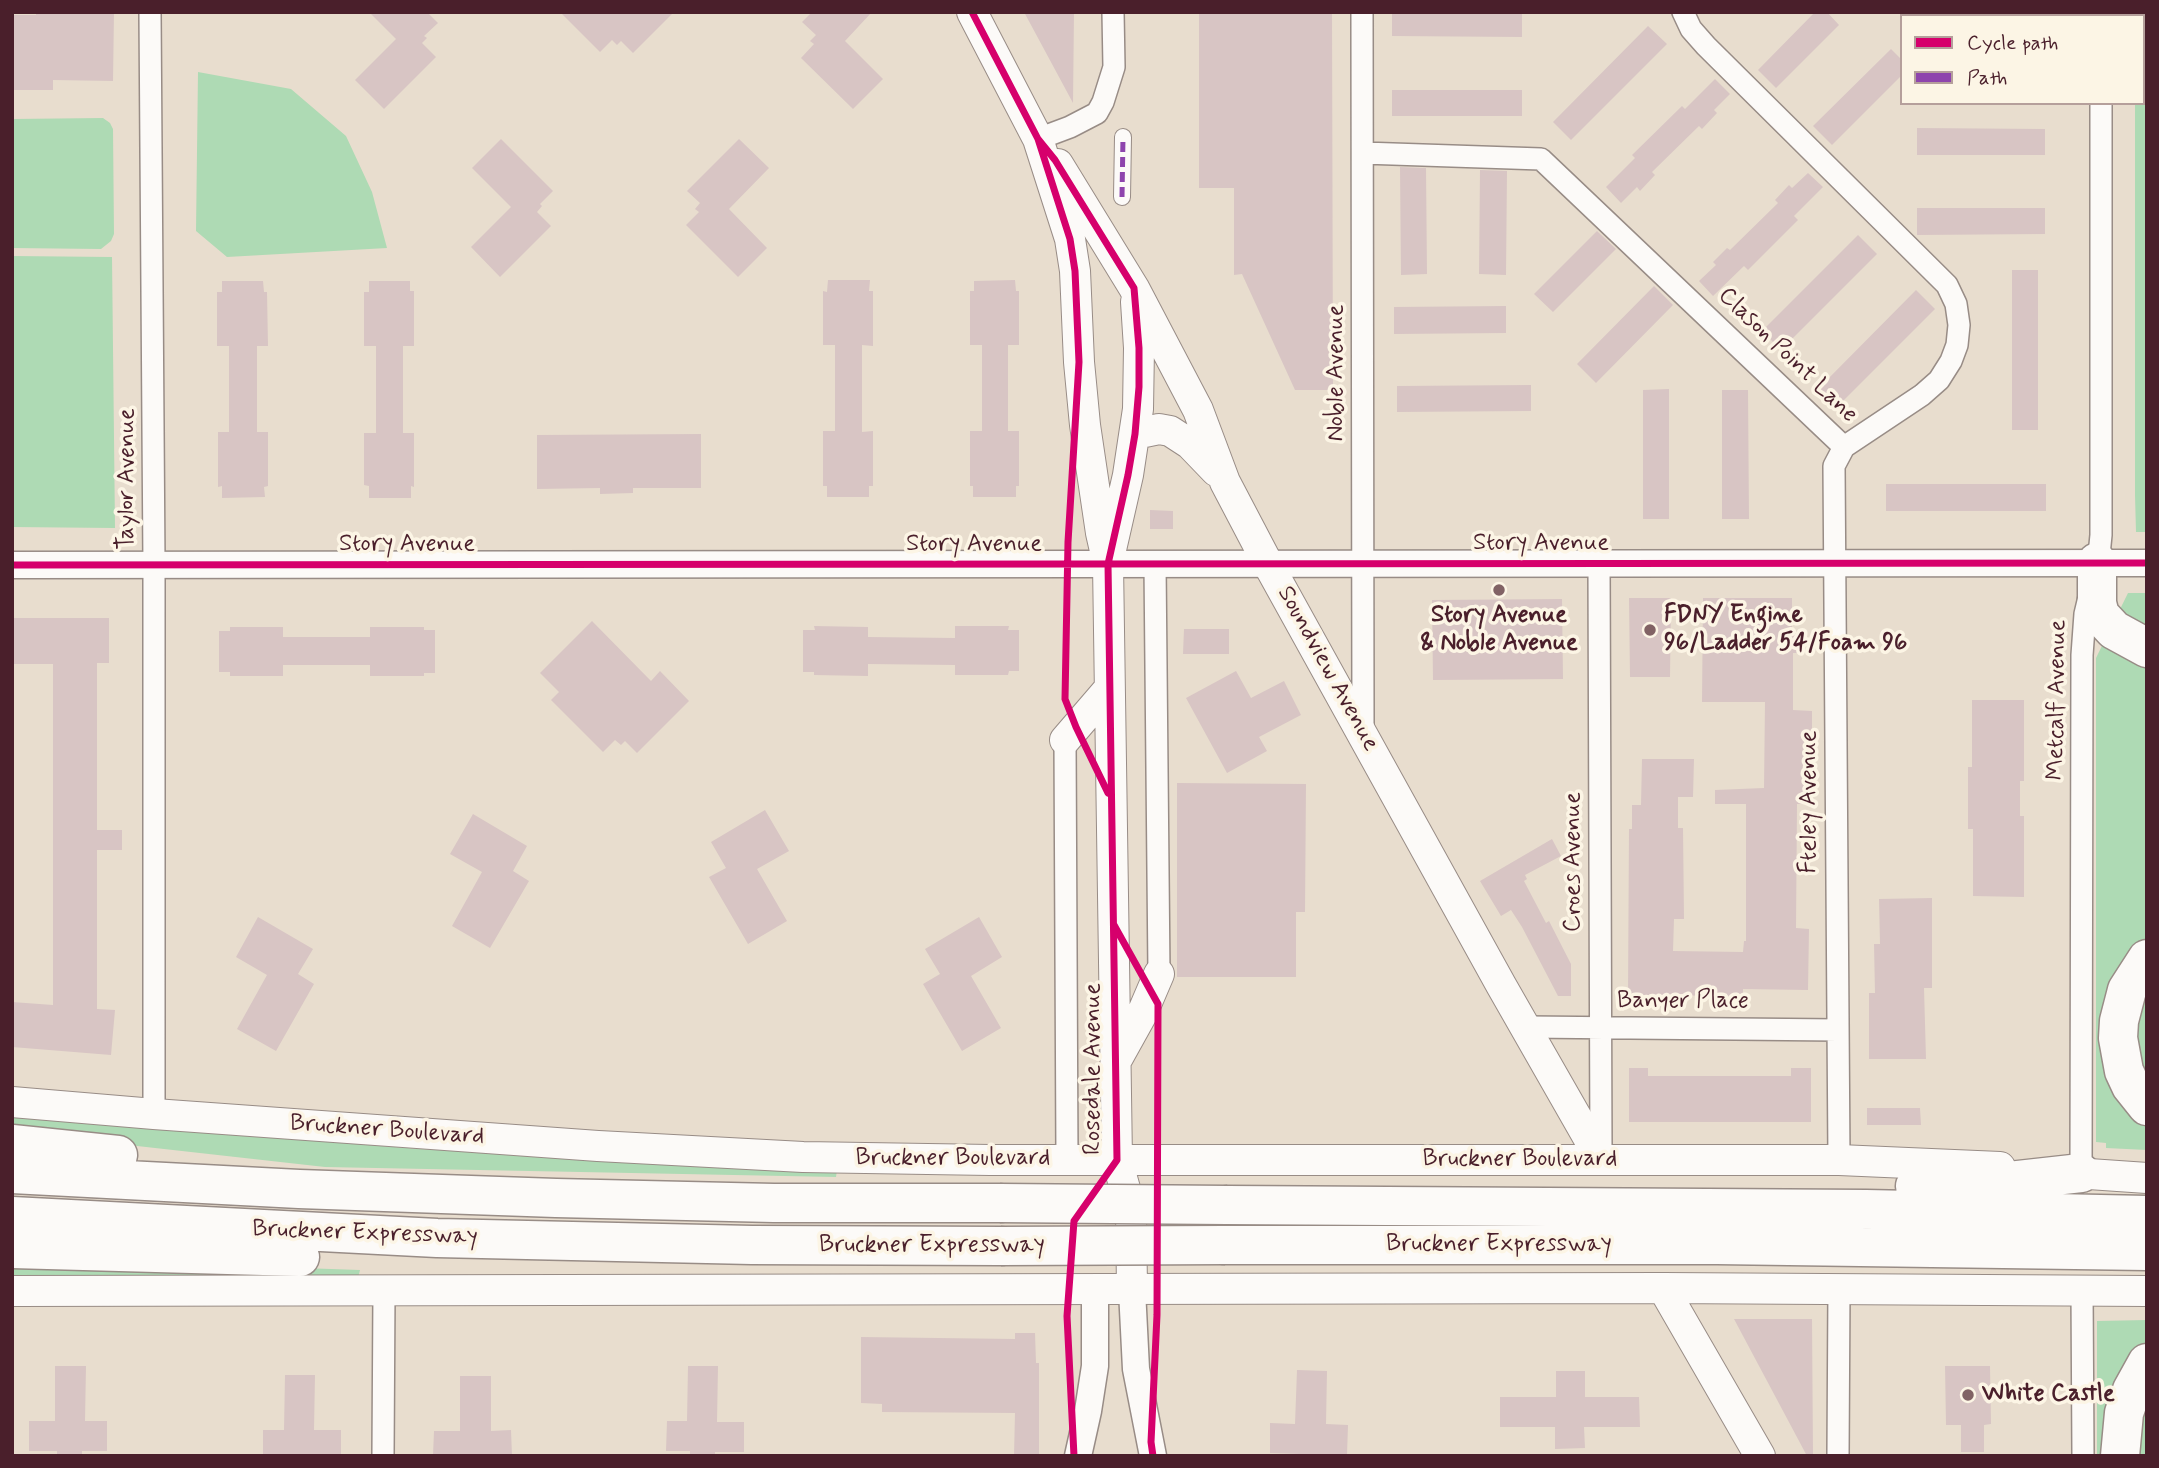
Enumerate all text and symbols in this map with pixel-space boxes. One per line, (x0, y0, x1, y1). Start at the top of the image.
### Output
legend (1900, 14, 2145, 105)
text: Cycle path (1967, 29, 2058, 57)
text: Path (1967, 64, 2007, 92)
street label: Clason Point Lane (1711, 282, 1863, 430)
street label: Noble Avenue (1323, 304, 1351, 442)
street label: Taylor Avenue (114, 408, 142, 550)
street label: Story Avenue (1473, 530, 1609, 558)
street label: Story Avenue (339, 531, 475, 559)
street label: Story Avenue (906, 531, 1042, 559)
street label: Soundview Avenue (1270, 581, 1384, 757)
marker: Story Avenue & Noble Avenue (1491, 582, 1507, 598)
place label: Story Avenue & Noble Avenue (1420, 602, 1578, 658)
place label: FDNY Engine 96/Ladder 54/Foam 96 (1664, 602, 1907, 658)
street label: Metcalf Avenue (2042, 619, 2074, 781)
marker: FDNY Engine 96/Ladder 54/Foam 96 (1642, 622, 1658, 638)
street label: Fteley Avenue (1796, 731, 1824, 873)
street label: Croes Avenue (1560, 792, 1588, 932)
street label: Rosedale Avenue (1080, 983, 1108, 1155)
street label: Banyer Place (1617, 988, 1749, 1016)
street label: Bruckner Boulevard (289, 1110, 485, 1152)
street label: Bruckner Boulevard (856, 1145, 1050, 1173)
street label: Bruckner Boulevard (1423, 1146, 1617, 1174)
street label: Bruckner Expressway (252, 1216, 478, 1252)
street label: Bruckner Expressway (1386, 1231, 1612, 1259)
street label: Bruckner Expressway (819, 1232, 1045, 1260)
place label: White Castle (1982, 1381, 2115, 1409)
marker: White Castle (1960, 1387, 1976, 1403)

